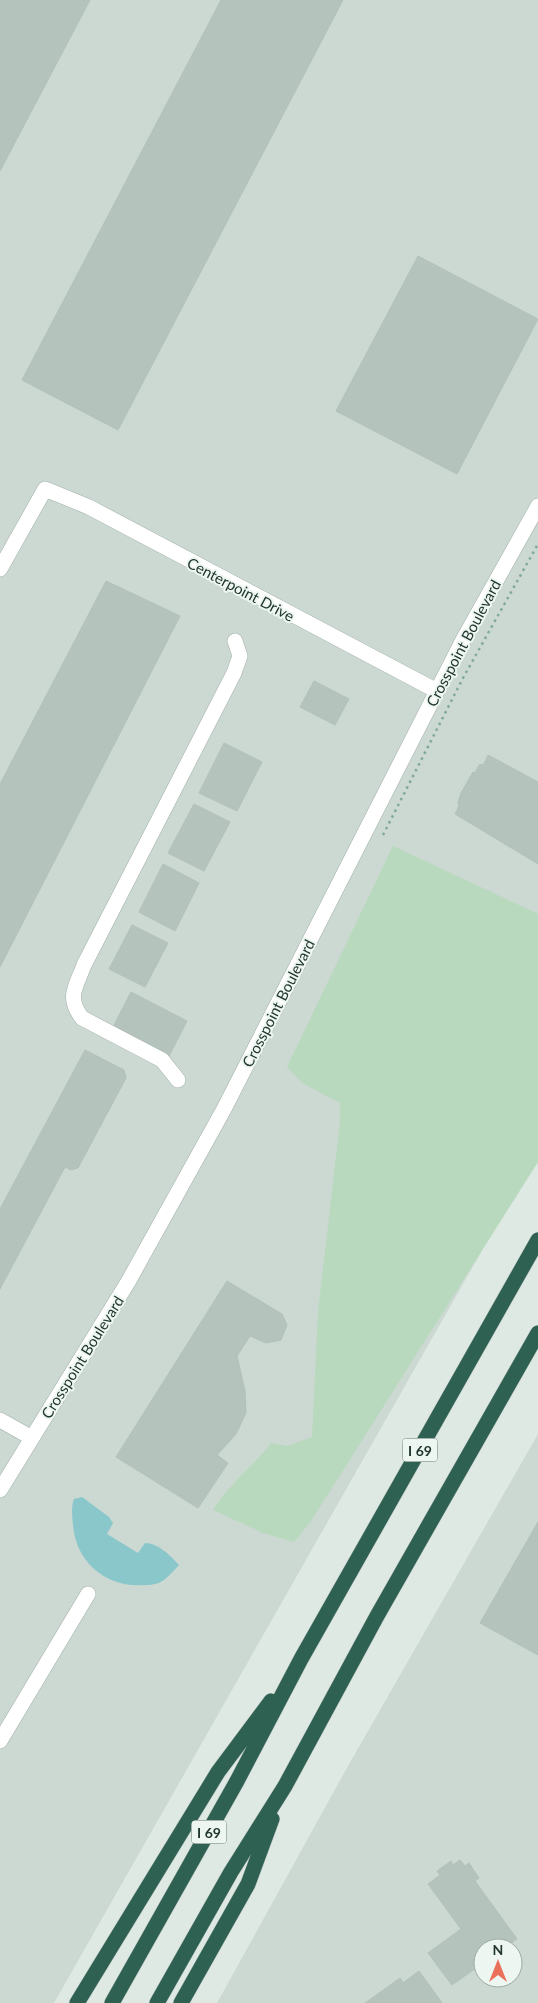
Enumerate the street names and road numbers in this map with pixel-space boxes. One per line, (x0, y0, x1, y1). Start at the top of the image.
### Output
street label: Centerpoint Drive (184, 553, 298, 625)
street label: Crosspoint Boulevard (422, 577, 504, 709)
street label: Crosspoint Boulevard (238, 936, 318, 1070)
street label: Crosspoint Boulevard (37, 1292, 127, 1422)
road number: I 69 (402, 1438, 438, 1462)
road number: I 69 (192, 1820, 226, 1844)

